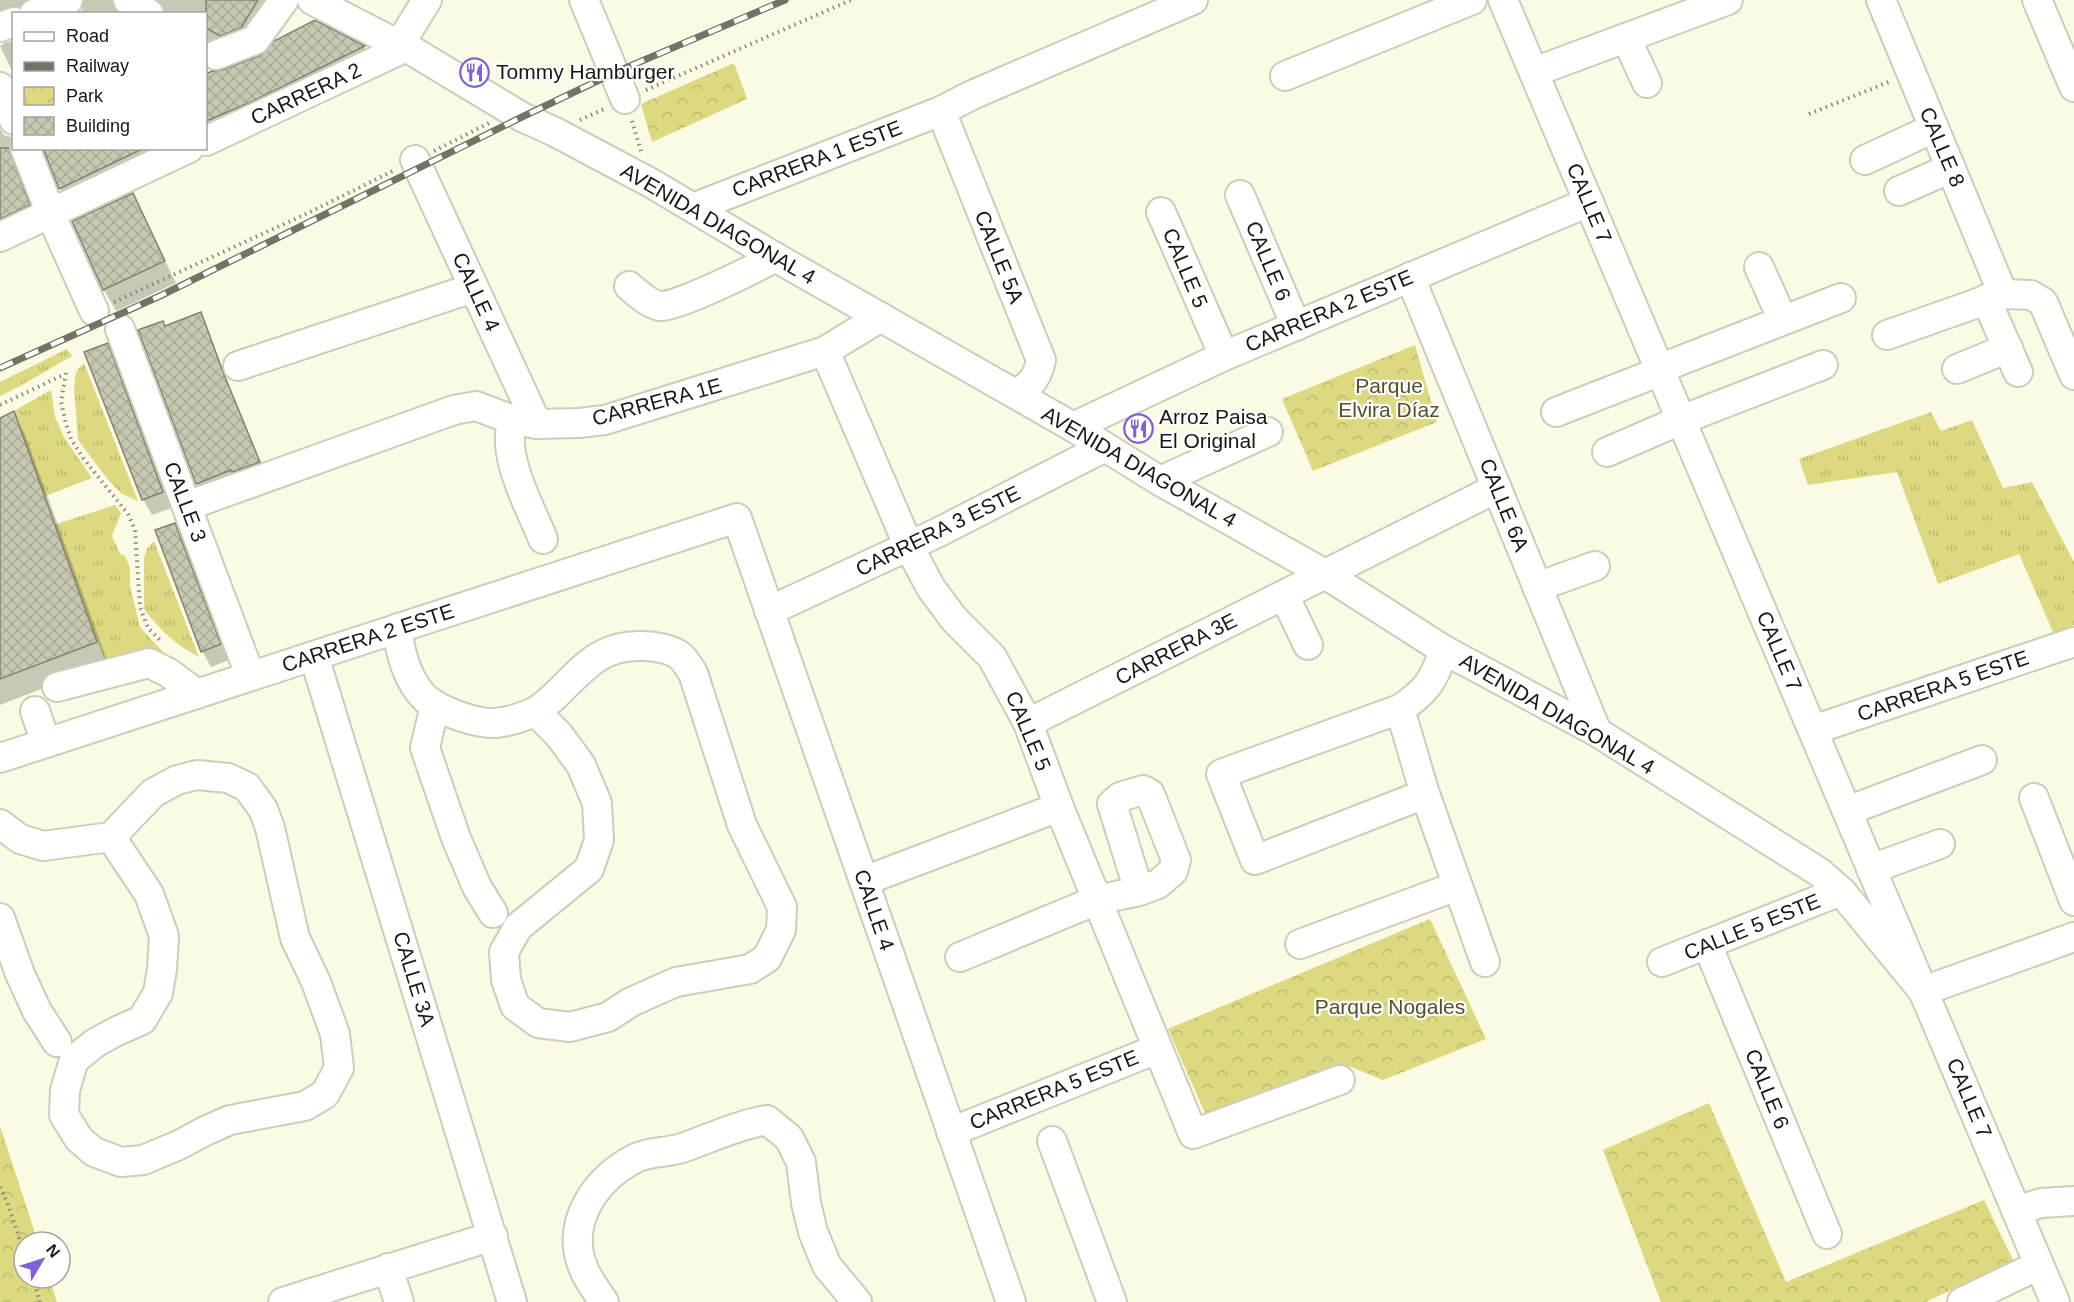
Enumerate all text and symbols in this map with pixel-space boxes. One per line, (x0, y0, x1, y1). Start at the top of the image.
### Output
legend (12, 12, 207, 150)
text: Road (66, 26, 109, 46)
text: Railway (66, 56, 129, 76)
restaurant icon: Tommy Hamburger (459, 56, 491, 88)
street label: CARRERA 2 (247, 58, 365, 129)
place label: Tommy Hamburger (496, 60, 675, 83)
text: Park (66, 86, 104, 106)
street label: CALLE 8 (1915, 104, 1969, 190)
text: Building (66, 116, 130, 136)
street label: CARRERA 1 ESTE (729, 116, 905, 201)
street label: AVENIDA DIAGONAL 4 (617, 158, 820, 289)
street label: CALLE 7 (1562, 160, 1616, 246)
street label: CALLE 5A (970, 207, 1028, 307)
street label: CALLE 6 (1241, 218, 1295, 304)
street label: CALLE 5 (1158, 225, 1212, 311)
street label: CALLE 4 (448, 249, 505, 335)
street label: CARRERA 2 ESTE (1242, 265, 1416, 356)
street label: CARRERA 1E (590, 373, 724, 430)
park label: Parque Elvira Díaz (1338, 374, 1440, 421)
street label: AVENIDA DIAGONAL 4 (1038, 401, 1241, 532)
place label: Arroz Paisa El Original (1159, 405, 1268, 452)
restaurant icon: Arroz Paisa El Original (1122, 413, 1154, 445)
street label: CALLE 6A (1475, 455, 1533, 555)
street label: CALLE 3 (160, 458, 211, 545)
street label: CARRERA 3 ESTE (852, 481, 1024, 580)
street label: CARRERA 2 ESTE (279, 599, 457, 676)
street label: CARRERA 3E (1111, 608, 1240, 689)
street label: CALLE 7 (1752, 608, 1806, 694)
street label: CARRERA 5 ESTE (1854, 645, 2032, 726)
street label: AVENIDA DIAGONAL 4 (1456, 648, 1659, 779)
street label: CALLE 5 (1001, 688, 1055, 774)
street label: CALLE 4 (850, 866, 899, 954)
street label: CALLE 5 ESTE (1680, 889, 1823, 964)
street label: CALLE 3A (389, 929, 440, 1029)
park label: Parque Nogales (1315, 995, 1465, 1018)
street label: CARRERA 5 ESTE (966, 1045, 1141, 1134)
street label: CALLE 6 (1741, 1046, 1794, 1132)
street label: CALLE 7 (1942, 1055, 1996, 1141)
north arrow (12, 1230, 72, 1290)
text: N (43, 1241, 64, 1261)

